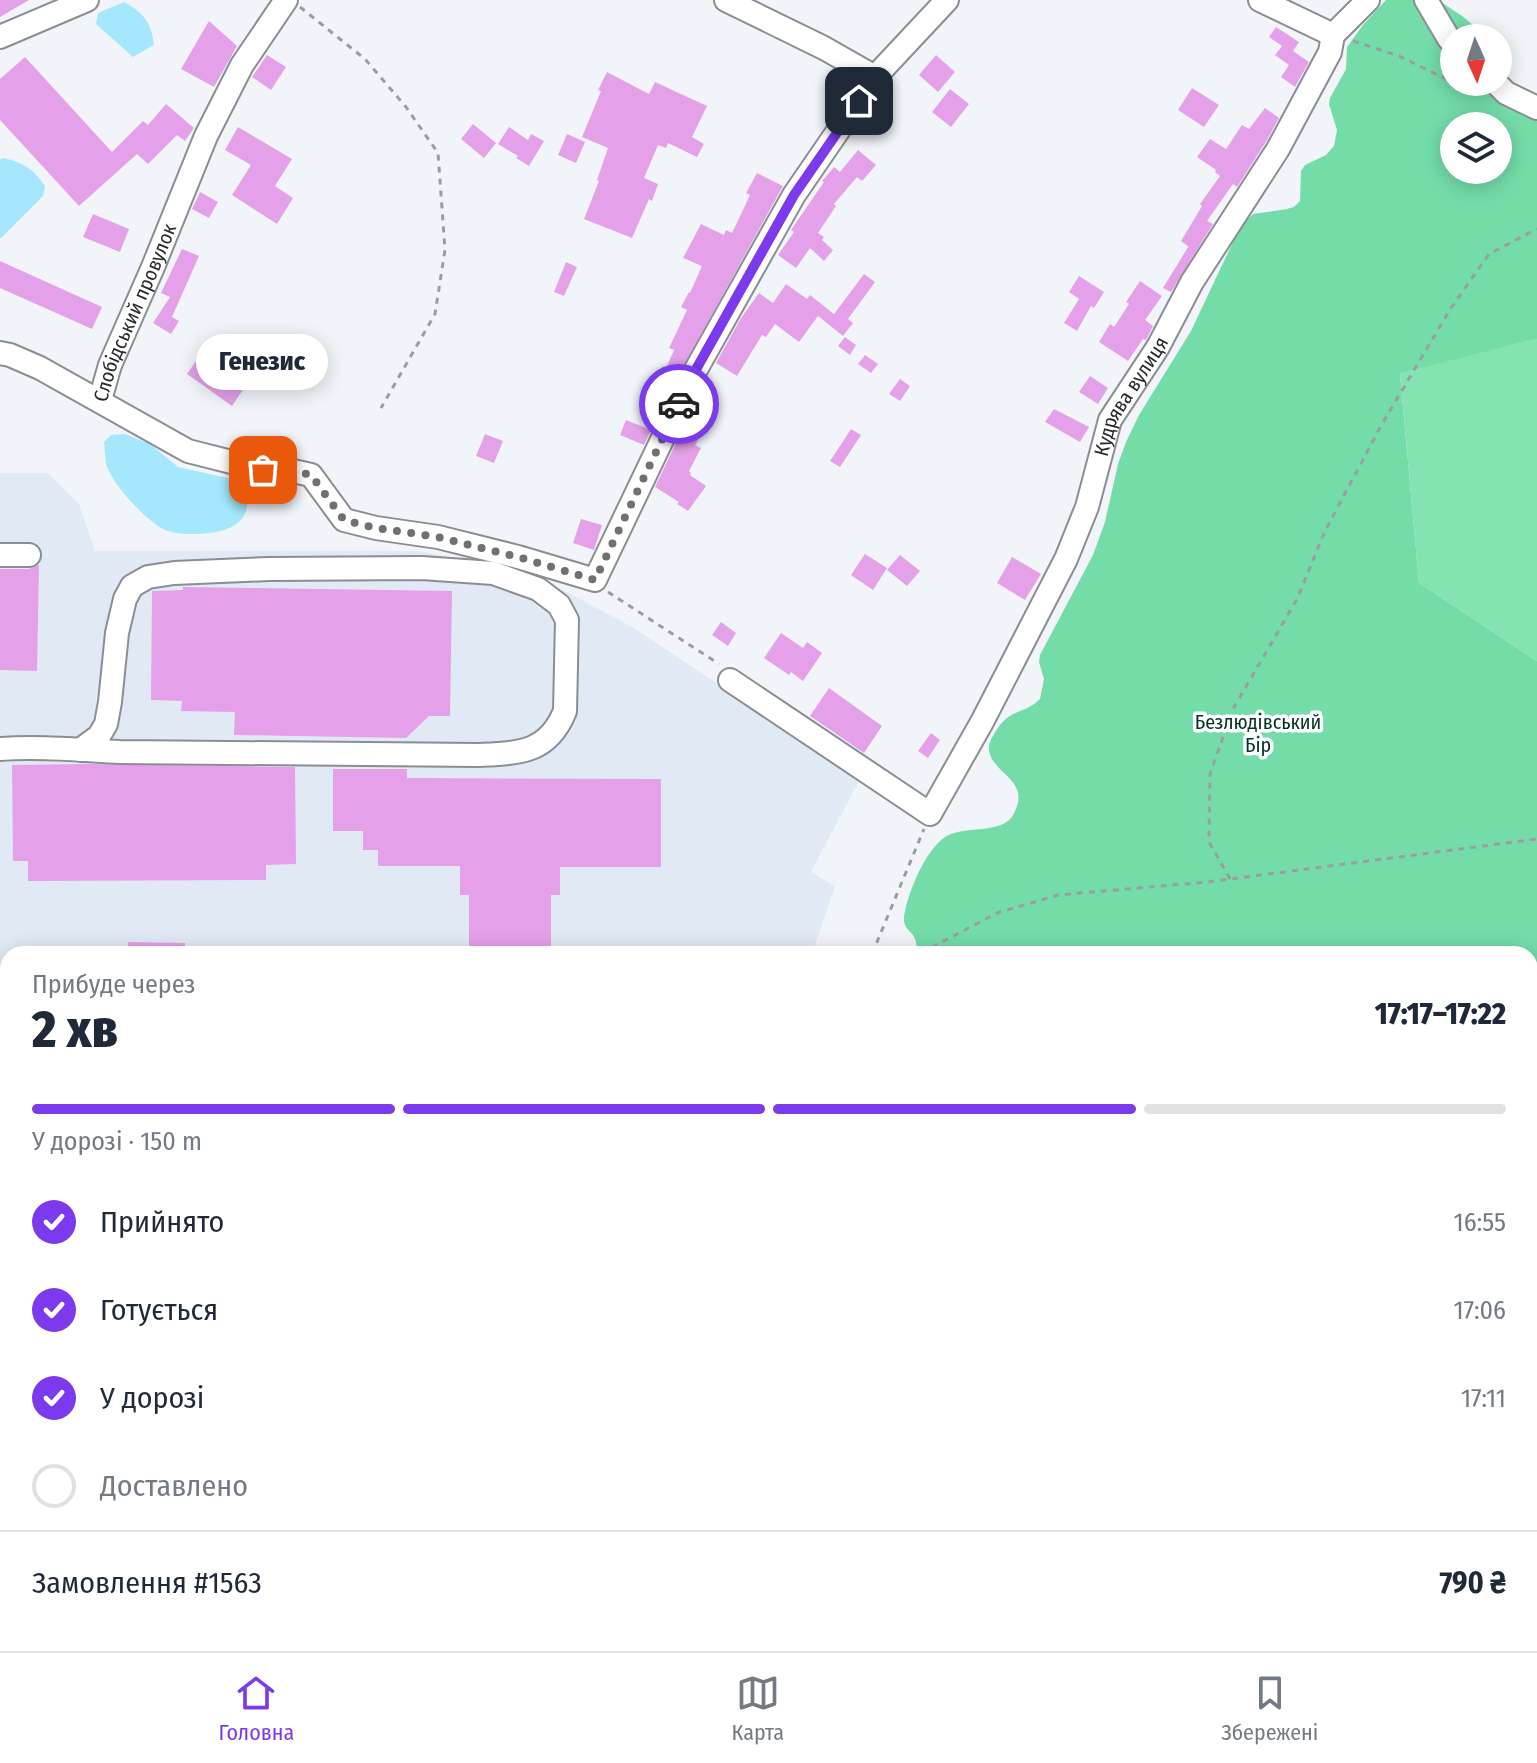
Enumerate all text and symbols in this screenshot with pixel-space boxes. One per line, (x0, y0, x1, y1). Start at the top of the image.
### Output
north arrow (1440, 24, 1512, 96)
map controls (1440, 24, 1512, 184)
pin (825, 67, 893, 135)
icon: home (837, 79, 881, 123)
button: layers (1440, 112, 1512, 184)
street label: Слобідський провулок (88, 220, 182, 404)
street label: Кудрява вулиця (1089, 333, 1173, 459)
callout: Генезис (197, 334, 329, 390)
text: Генезис (219, 346, 305, 377)
courier (639, 364, 719, 444)
icon: car (657, 382, 701, 426)
pin (229, 436, 297, 504)
icon: bag (241, 448, 285, 492)
park label: Безлюдівський Бір (1195, 710, 1321, 757)
text: Прибуде через (32, 969, 195, 1000)
text: 17:17–17:22 (1375, 996, 1506, 1032)
text: 2 хв (32, 998, 118, 1061)
text: У дорозі · 150 m (32, 1126, 202, 1157)
icon: check (32, 1200, 76, 1244)
text: Прийнято (100, 1204, 224, 1240)
text: 16:55 (1454, 1207, 1506, 1238)
icon: check (32, 1288, 76, 1332)
text: Готується (100, 1292, 218, 1328)
text: 17:06 (1453, 1295, 1506, 1326)
icon: check (32, 1376, 76, 1420)
text: У дорозі (100, 1380, 204, 1416)
text: 17:11 (1461, 1383, 1506, 1414)
text: Доставлено (100, 1468, 248, 1504)
text: Замовлення #1563 (32, 1565, 262, 1601)
text: 790 ₴ (1439, 1565, 1506, 1601)
tab: Головна (219, 1671, 294, 1746)
tab: Карта (732, 1671, 784, 1746)
tab: Збережені (1221, 1671, 1318, 1746)

